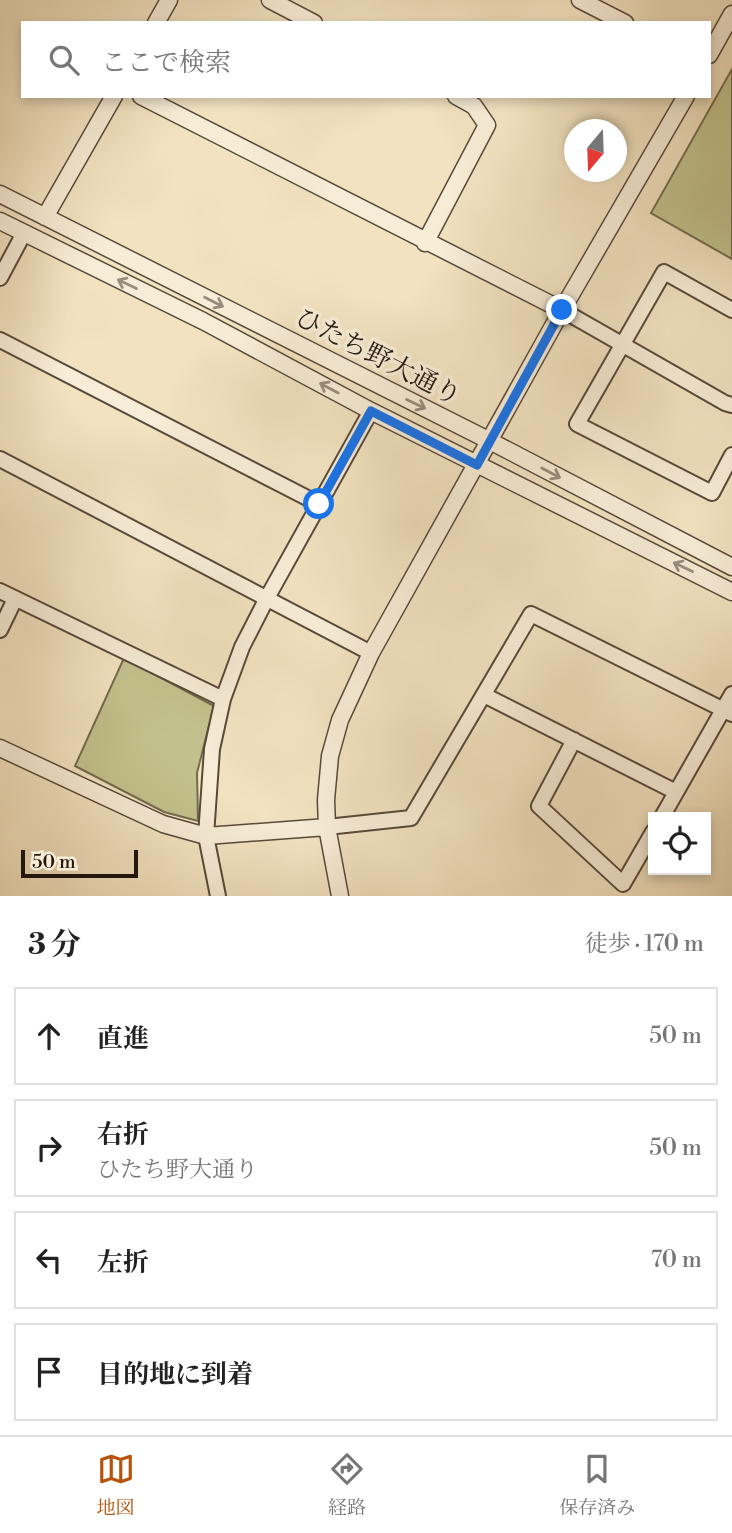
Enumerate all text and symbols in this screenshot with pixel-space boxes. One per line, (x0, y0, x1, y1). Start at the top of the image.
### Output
search box (21, 21, 711, 98)
icon: search (45, 41, 83, 79)
text: ここで検索 (101, 47, 231, 79)
north arrow (564, 119, 627, 182)
one-way arrow (117, 276, 138, 290)
route end (546, 294, 577, 325)
one-way arrow (203, 296, 224, 310)
street label: ひたち野大通り (290, 301, 466, 413)
one-way arrow (320, 381, 340, 395)
one-way arrow (405, 398, 426, 412)
one-way arrow (540, 466, 561, 480)
route start (303, 488, 334, 519)
one-way arrow (673, 560, 694, 574)
map controls (648, 812, 711, 875)
button: locate (648, 812, 711, 875)
scale bar (21, 847, 138, 879)
text: 50 m (32, 850, 76, 874)
text: 3 分 (28, 926, 81, 964)
text: 徒歩 · 170 m (585, 930, 704, 958)
icon: ahead (30, 1017, 68, 1055)
text: 50 m (649, 1022, 702, 1050)
text: 直進 (97, 1023, 149, 1055)
text: 右折 (97, 1119, 149, 1151)
icon: right (30, 1129, 68, 1167)
text: 50 m (649, 1134, 702, 1162)
text: ひたち野大通り (97, 1156, 258, 1184)
icon: left (30, 1241, 68, 1279)
text: 70 m (651, 1246, 702, 1274)
text: 左折 (97, 1247, 149, 1279)
icon: arrive (30, 1353, 68, 1391)
text: 目的地に到着 (97, 1359, 253, 1391)
tab: 地図 (97, 1450, 135, 1520)
tab: 経路 (328, 1450, 366, 1520)
tab: 保存済み (559, 1450, 635, 1520)

